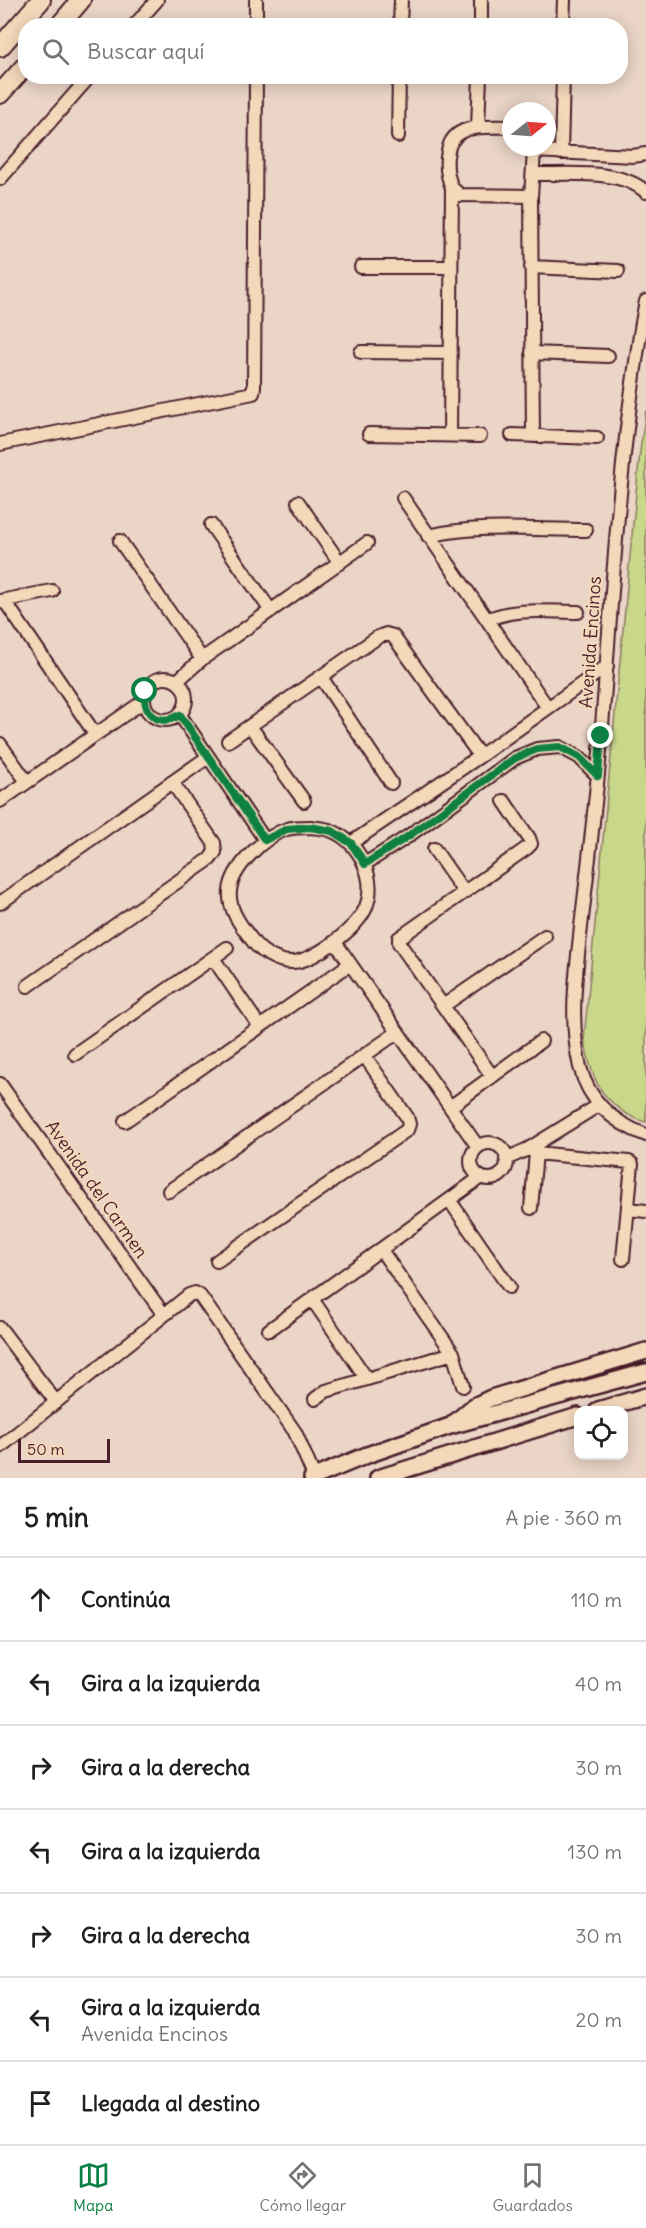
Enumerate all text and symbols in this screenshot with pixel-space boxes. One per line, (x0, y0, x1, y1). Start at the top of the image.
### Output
search box (18, 18, 628, 84)
icon: search (39, 35, 72, 68)
text: Buscar aquí (87, 37, 204, 65)
north arrow (502, 102, 556, 156)
street label: Avenida Encinos (574, 575, 606, 709)
route start (131, 677, 157, 703)
route end (587, 722, 613, 748)
street label: Avenida del Carmen (41, 1116, 153, 1262)
map controls (574, 1406, 628, 1460)
button: locate (574, 1406, 628, 1460)
scale bar (18, 1436, 110, 1464)
text: 50 m (27, 1439, 65, 1459)
text: 5 min (24, 1501, 89, 1534)
text: A pie · 360 m (505, 1505, 622, 1530)
icon: ahead (24, 1583, 57, 1616)
text: Continúa (81, 1585, 170, 1613)
text: 110 m (571, 1587, 622, 1612)
icon: left (24, 1667, 57, 1700)
text: Gira a la izquierda (81, 1669, 260, 1697)
text: 40 m (575, 1671, 622, 1696)
icon: right (24, 1751, 57, 1784)
text: Gira a la derecha (81, 1753, 250, 1781)
text: 30 m (575, 1755, 622, 1780)
icon: left (24, 1835, 57, 1868)
text: Gira a la izquierda (81, 1837, 260, 1865)
text: 130 m (567, 1839, 622, 1864)
icon: right (24, 1919, 57, 1952)
text: Gira a la derecha (81, 1921, 250, 1949)
text: 30 m (575, 1923, 622, 1948)
text: Gira a la izquierda (81, 1993, 260, 2021)
icon: left (24, 2003, 57, 2036)
text: 20 m (576, 2007, 622, 2032)
text: Avenida Encinos (81, 2021, 228, 2046)
icon: arrive (24, 2087, 57, 2120)
text: Llegada al destino (81, 2089, 260, 2117)
tab: Mapa (73, 2159, 113, 2215)
tab: Cómo llegar (260, 2159, 346, 2215)
tab: Guardados (492, 2159, 573, 2215)

